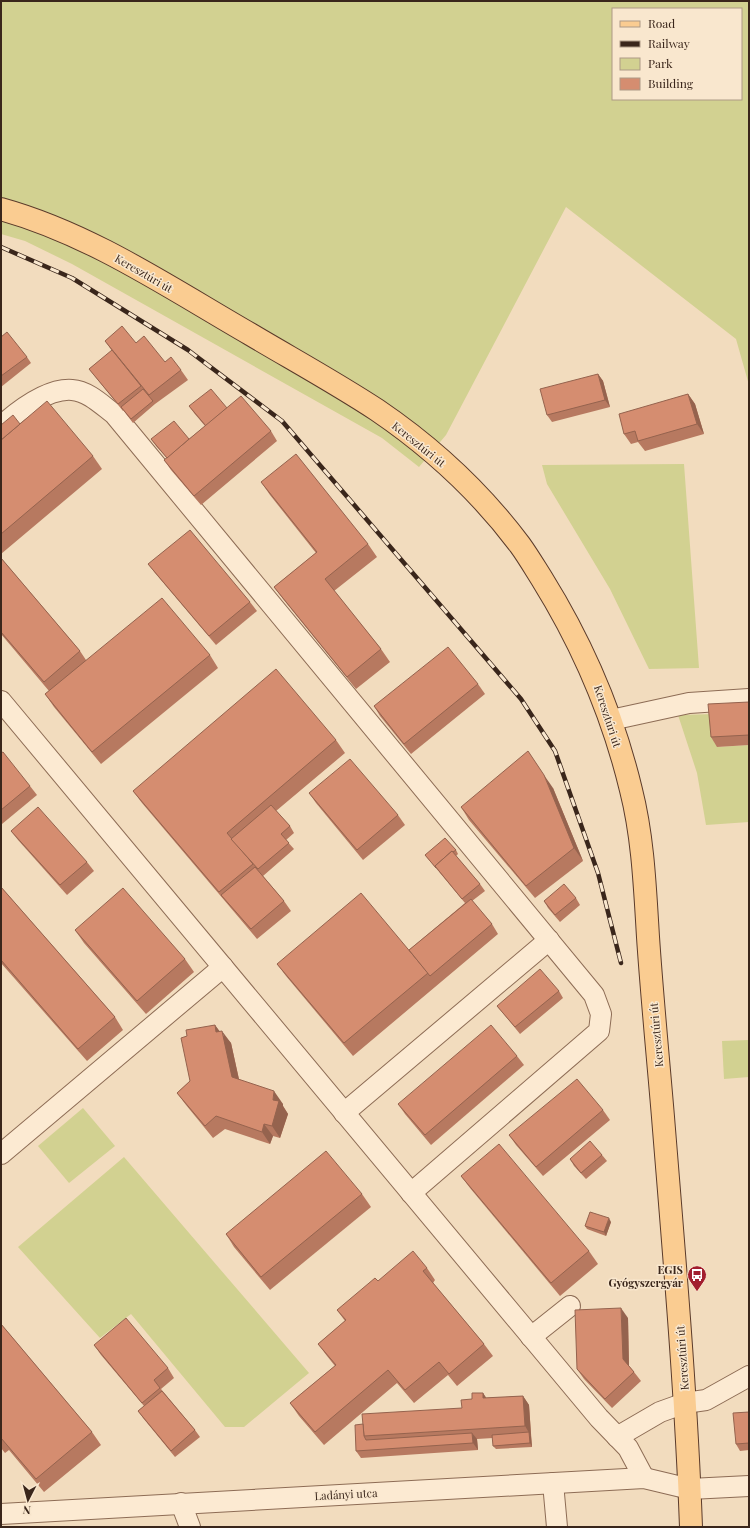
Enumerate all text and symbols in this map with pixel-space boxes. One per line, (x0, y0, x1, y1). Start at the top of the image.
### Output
legend (612, 8, 742, 100)
text: Road (648, 15, 675, 31)
text: Railway (648, 35, 690, 51)
text: Park (648, 55, 673, 71)
text: Building (648, 75, 694, 91)
street label: Keresztúri út (112, 250, 176, 296)
street label: Keresztúri út (389, 418, 449, 470)
street label: Keresztúri út (591, 683, 625, 749)
street label: Keresztúri út (646, 1002, 666, 1068)
place label: EGIS Gyógyszergyár (608, 1262, 684, 1290)
bus stop icon: EGIS Gyógyszergyár (686, 1264, 708, 1292)
street label: Keresztúri út (672, 1325, 692, 1391)
north arrow (8, 1480, 48, 1520)
street label: Ladányi utca (314, 1485, 378, 1503)
text: N (22, 1503, 32, 1518)

